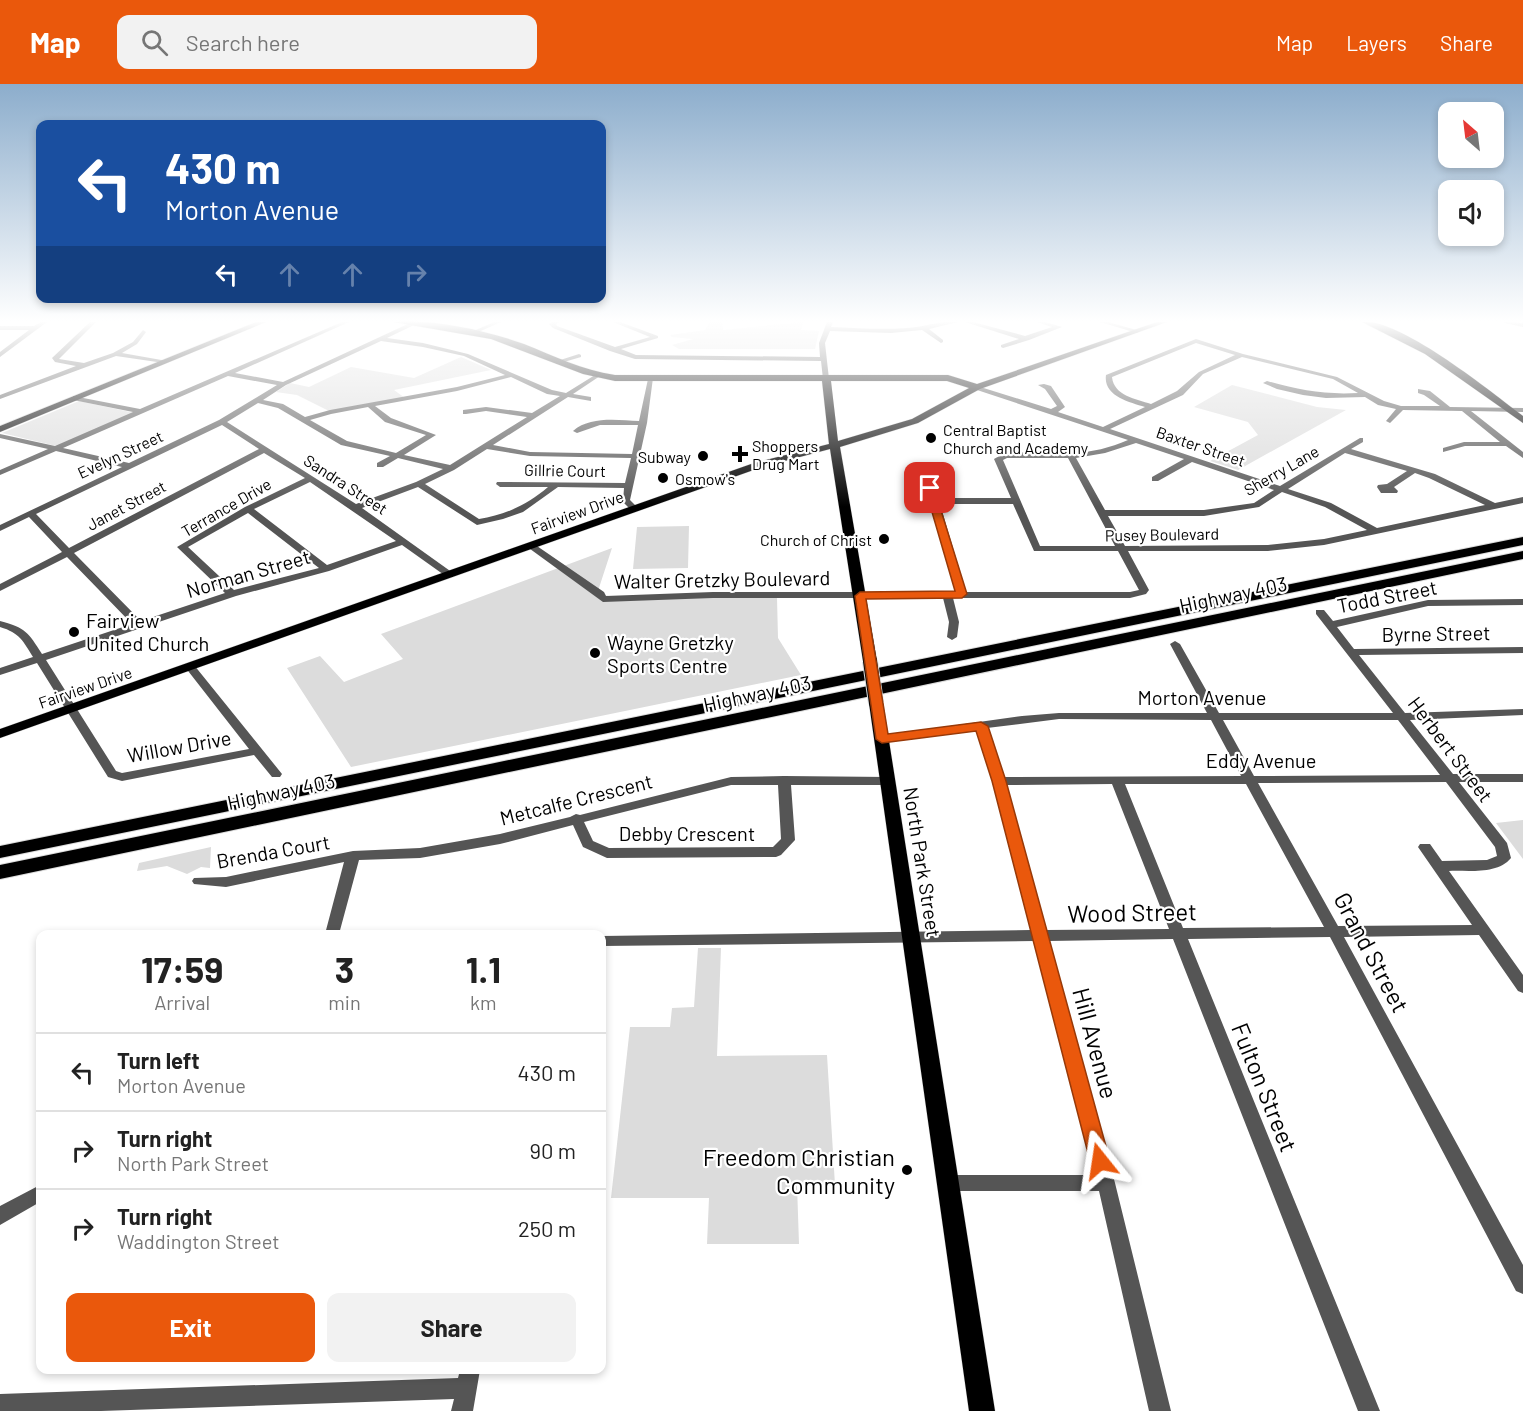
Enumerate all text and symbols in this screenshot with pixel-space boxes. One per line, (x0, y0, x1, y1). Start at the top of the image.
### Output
search box (117, 15, 537, 69)
text: Map (30, 25, 81, 59)
icon: search (138, 26, 171, 59)
text: Search here (186, 29, 300, 55)
text: Map (1276, 30, 1313, 55)
text: Layers (1346, 30, 1407, 55)
text: Share (1440, 30, 1493, 55)
north arrow (1438, 102, 1504, 168)
map controls (1438, 102, 1504, 246)
text: 430 m (165, 142, 281, 192)
icon: left (66, 144, 144, 222)
button: sound (1438, 180, 1504, 246)
text: Morton Avenue (165, 193, 339, 225)
icon: left (210, 258, 243, 291)
icon: ahead (273, 258, 306, 291)
icon: ahead (336, 258, 369, 291)
icon: right (399, 258, 432, 291)
place label: Central Baptist Church and Academy (943, 420, 1089, 457)
street label: Baxter Street (1154, 422, 1248, 470)
street label: Evelyn Street (74, 426, 166, 482)
marker: Central Baptist Church and Academy (924, 431, 938, 445)
place label: Shoppers Drug Mart (752, 436, 820, 473)
street label: Sherry Lane (1240, 441, 1322, 499)
place label: Subway (638, 447, 692, 466)
marker: Shoppers Drug Mart (733, 447, 747, 461)
marker: Subway (696, 449, 710, 463)
street label: Sandra Street (301, 450, 391, 518)
street label: Gillrie Court (524, 460, 606, 480)
pin (904, 462, 955, 513)
place label: Osmow's (675, 469, 735, 488)
marker: Osmow's (656, 471, 670, 485)
icon: arrive (913, 471, 946, 504)
street label: Terrance Drive (178, 474, 274, 540)
street label: Janet Street (83, 476, 169, 534)
street label: Fairview Drive (528, 486, 626, 538)
street label: Pusey Boulevard (1105, 524, 1219, 544)
place label: Church of Christ (760, 530, 872, 549)
marker: Church of Christ (877, 532, 891, 546)
street label: Norman Street (183, 544, 313, 602)
street label: Walter Gretzky Boulevard (614, 565, 830, 593)
street label: Highway 403 (1177, 571, 1289, 617)
street label: Todd Street (1335, 575, 1439, 617)
place label: Fairview United Church (86, 608, 209, 655)
street label: Byrne Street (1381, 620, 1491, 646)
marker: Fairview United Church (67, 625, 81, 639)
place label: Wayne Gretzky Sports Centre (607, 630, 734, 677)
marker: Wayne Gretzky Sports Centre (588, 646, 602, 660)
street label: Fairview Drive (36, 662, 134, 712)
street label: Highway 403 (701, 670, 813, 716)
street label: Morton Avenue (1138, 685, 1266, 709)
street label: Herbert Street (1404, 692, 1498, 806)
street label: Willow Drive (125, 725, 233, 767)
street label: Eddy Avenue (1206, 748, 1316, 772)
street label: Highway 403 (225, 768, 337, 814)
street label: Metcalfe Crescent (497, 768, 655, 830)
street label: North Park Street (899, 785, 947, 939)
street label: Debby Crescent (619, 821, 755, 845)
street label: Brenda Court (214, 829, 332, 873)
street label: Grand Street (1328, 887, 1416, 1017)
street label: Wood Street (1067, 896, 1197, 928)
text: 17:59 (141, 947, 223, 990)
text: 3 (335, 947, 354, 990)
text: 1.1 (466, 947, 501, 990)
street label: Hill Avenue (1067, 984, 1125, 1102)
text: Arrival (154, 990, 210, 1014)
text: min (328, 990, 361, 1014)
text: km (470, 990, 497, 1014)
street label: Fulton Street (1226, 1018, 1304, 1156)
text: Turn left (117, 1047, 200, 1073)
icon: left (66, 1056, 99, 1089)
text: 430 m (518, 1059, 576, 1085)
text: Morton Avenue (117, 1073, 246, 1097)
text: Turn right (117, 1125, 212, 1151)
position arrow (1068, 1129, 1132, 1193)
icon: right (66, 1134, 99, 1167)
text: 90 m (530, 1137, 576, 1163)
place label: Freedom Christian Community (703, 1142, 895, 1199)
text: North Park Street (117, 1151, 269, 1175)
marker: Freedom Christian Community (900, 1163, 914, 1177)
text: Turn right (117, 1203, 212, 1229)
icon: right (66, 1212, 99, 1245)
text: 250 m (518, 1215, 576, 1241)
text: Waddington Street (117, 1229, 280, 1253)
button: Exit (66, 1293, 315, 1362)
button: Share (327, 1293, 576, 1362)

